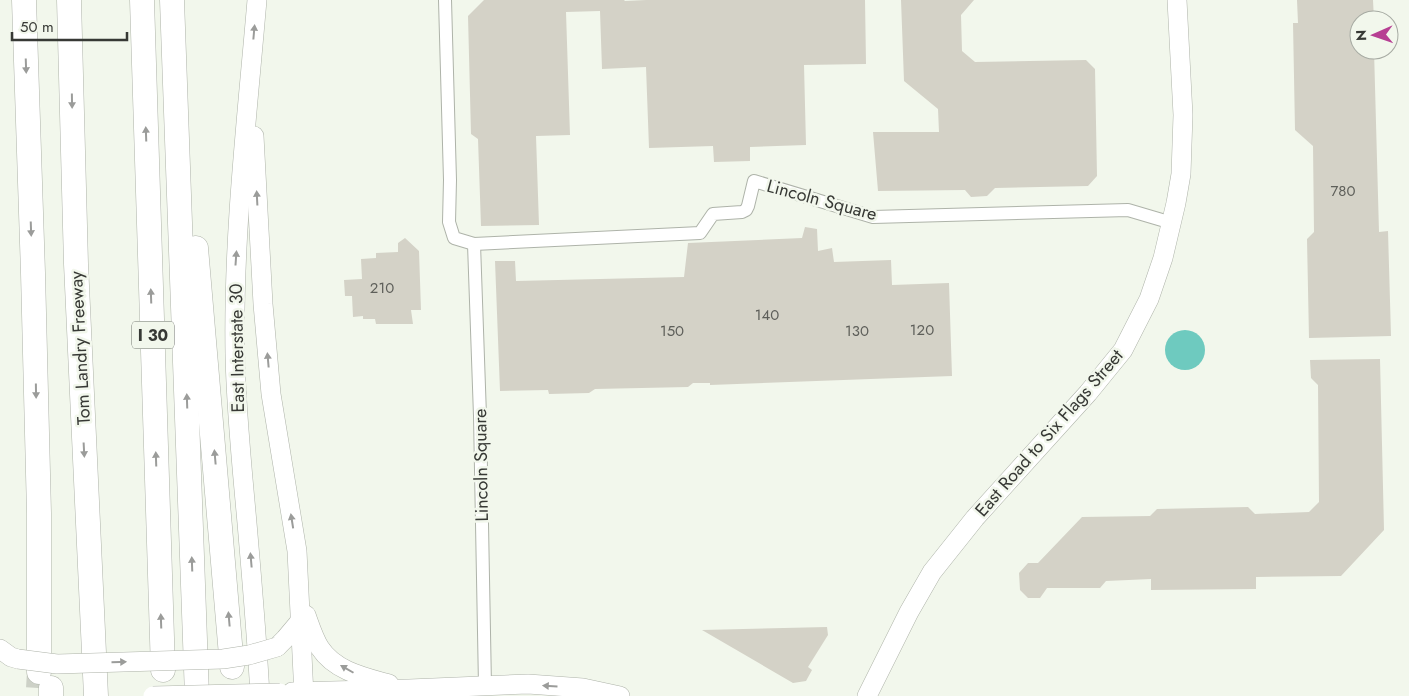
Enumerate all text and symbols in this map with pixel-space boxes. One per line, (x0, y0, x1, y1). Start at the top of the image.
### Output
scale bar (12, 10, 128, 42)
north arrow (1349, 10, 1399, 60)
text: 50 m (20, 16, 54, 38)
one-way arrow (250, 24, 258, 40)
text: N (1351, 30, 1371, 41)
one-way arrow (22, 58, 30, 74)
one-way arrow (68, 93, 76, 109)
one-way arrow (142, 126, 150, 142)
street label: Lincoln Square (764, 173, 880, 227)
house number: 780 (1330, 180, 1356, 202)
one-way arrow (253, 190, 261, 206)
one-way arrow (28, 221, 36, 237)
one-way arrow (232, 250, 240, 266)
street label: Tom Landry Freeway (63, 270, 97, 426)
house number: 210 (370, 277, 394, 299)
street label: East Interstate 30 (223, 283, 251, 413)
one-way arrow (147, 288, 155, 304)
house number: 140 (755, 304, 779, 326)
house number: 120 (910, 319, 934, 341)
house number: 150 (660, 320, 684, 342)
house number: 130 (845, 320, 869, 342)
road number: I 30 (132, 322, 174, 348)
street label: East Road to Six Flags Street (969, 343, 1130, 522)
one-way arrow (264, 352, 272, 368)
one-way arrow (32, 383, 40, 399)
one-way arrow (182, 393, 190, 409)
street label: Lincoln Square (467, 408, 495, 522)
one-way arrow (81, 442, 89, 458)
one-way arrow (211, 448, 219, 464)
one-way arrow (152, 451, 160, 467)
one-way arrow (288, 512, 296, 528)
one-way arrow (246, 552, 254, 568)
one-way arrow (188, 555, 196, 571)
one-way arrow (225, 610, 233, 626)
one-way arrow (157, 613, 165, 629)
one-way arrow (111, 658, 127, 666)
one-way arrow (340, 665, 353, 674)
one-way arrow (542, 681, 558, 689)

